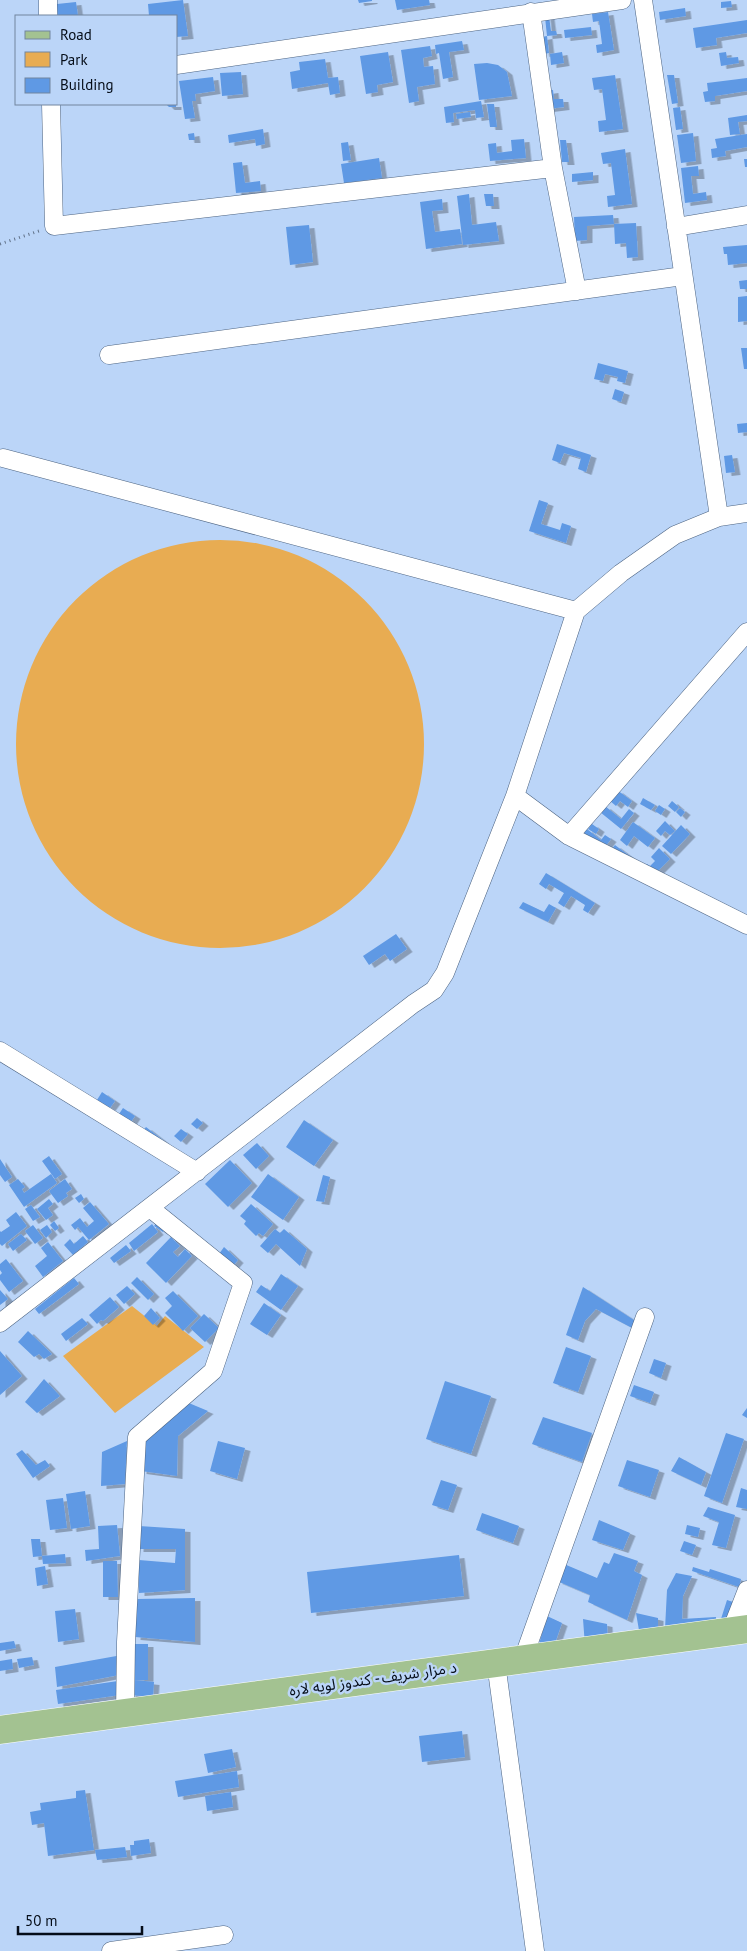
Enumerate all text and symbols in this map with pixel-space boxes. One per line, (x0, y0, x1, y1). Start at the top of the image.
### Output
legend (15, 15, 178, 105)
text: Road (60, 25, 92, 44)
text: Park (60, 50, 88, 69)
text: Building (60, 75, 114, 94)
street label: د مزار شریف - کندوز لویه لاره (288, 1657, 458, 1700)
scale bar (18, 1904, 141, 1936)
text: 50 m (25, 1911, 58, 1930)

